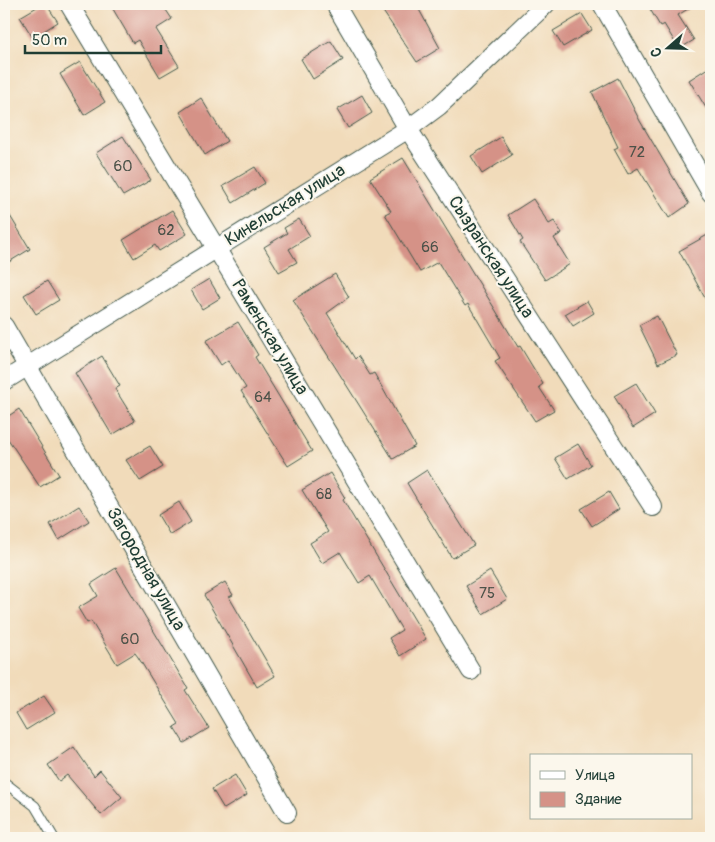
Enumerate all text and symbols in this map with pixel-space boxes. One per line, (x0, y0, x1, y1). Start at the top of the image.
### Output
scale bar (25, 22, 161, 54)
north arrow (642, 22, 692, 72)
text: 50 m (32, 31, 67, 50)
text: С (647, 45, 666, 59)
house number: 72 (629, 143, 645, 162)
house number: 60 (114, 157, 132, 176)
street label: Кинельская улица (220, 159, 350, 251)
street label: Сызранская улица (443, 192, 539, 322)
house number: 62 (157, 221, 175, 240)
house number: 66 (421, 238, 439, 257)
street label: Раменская улица (226, 275, 314, 399)
house number: 64 (254, 388, 272, 407)
house number: 68 (316, 485, 333, 504)
street label: Загородная улица (101, 503, 191, 635)
house number: 75 (479, 584, 495, 603)
house number: 60 (121, 630, 139, 649)
legend (530, 754, 692, 820)
text: Улица (575, 766, 615, 785)
text: Здание (575, 790, 622, 809)

